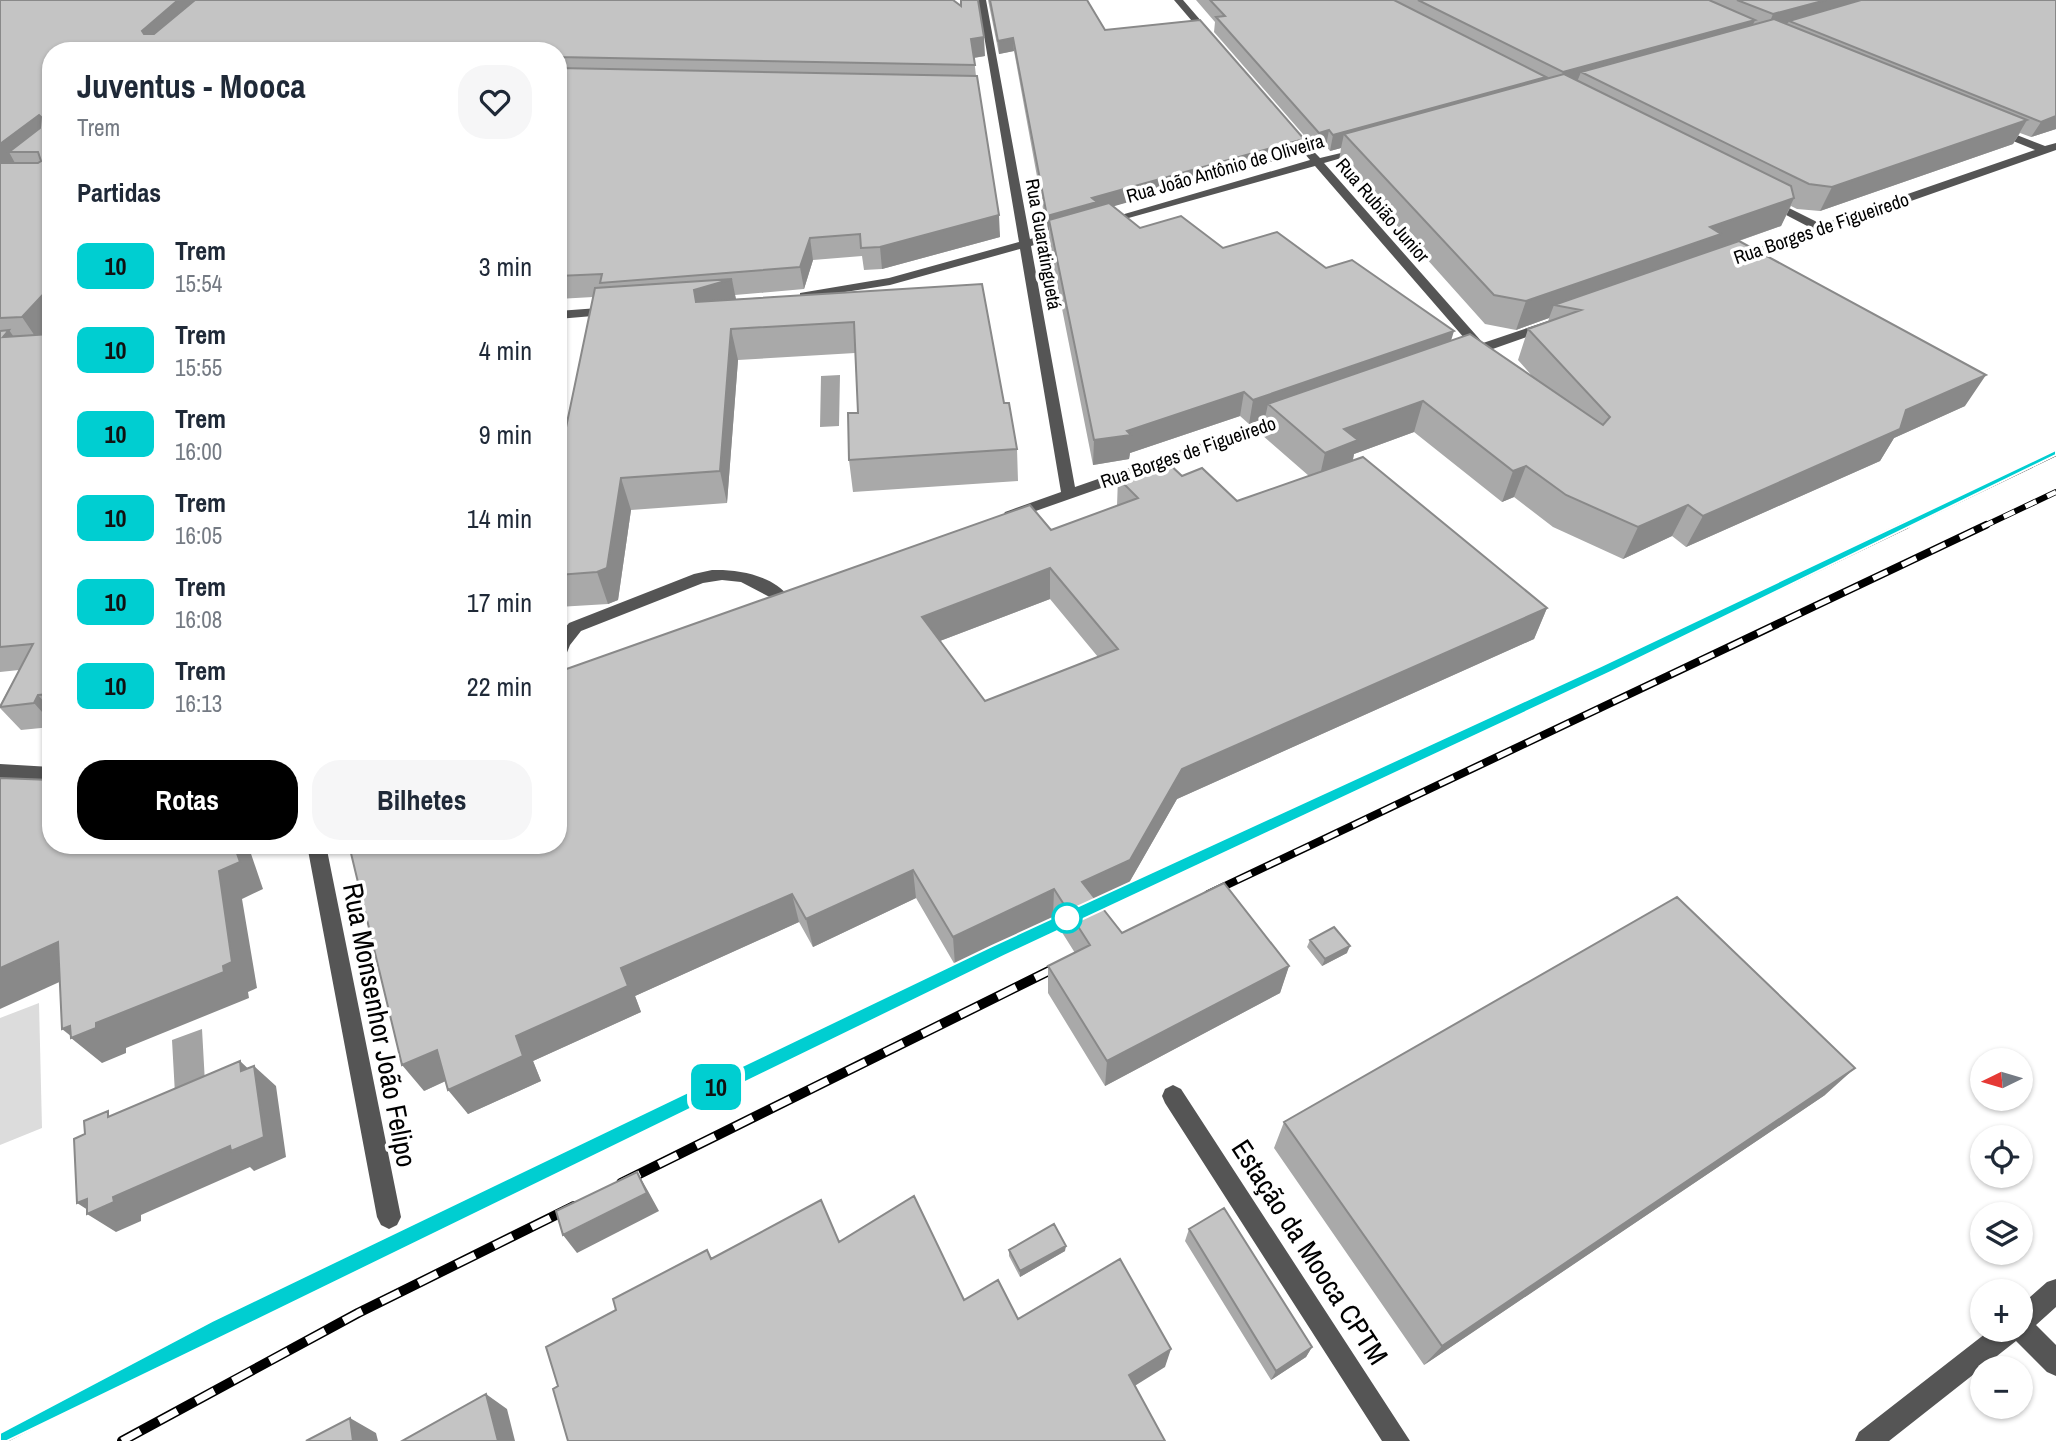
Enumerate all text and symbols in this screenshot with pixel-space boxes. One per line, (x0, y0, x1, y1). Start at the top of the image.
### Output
text: Juventus - Mooca (77, 64, 306, 108)
button: heart (458, 65, 532, 139)
text: Trem (77, 112, 120, 143)
street label: Rua João Antônio de Oliveira (1123, 127, 1327, 209)
street label: Rua Rubião Junior (1330, 152, 1436, 268)
text: Partidas (77, 175, 161, 210)
street label: Rua Guaratinguetá (1020, 176, 1068, 312)
street label: Rua Borges de Figueiredo (1730, 186, 1912, 270)
text: Trem (175, 233, 226, 268)
text: 3 min (479, 249, 532, 284)
text: 10 (105, 250, 126, 282)
text: 15:54 (175, 268, 222, 299)
text: Trem (175, 317, 226, 352)
text: 4 min (479, 333, 532, 368)
text: 10 (105, 334, 126, 366)
text: 15:55 (175, 352, 222, 383)
text: Trem (175, 401, 226, 436)
street label: Rua Borges de Figueiredo (1097, 410, 1279, 494)
text: 9 min (479, 417, 532, 452)
text: 10 (105, 418, 126, 450)
text: 16:00 (175, 436, 222, 467)
text: Trem (175, 485, 226, 520)
text: 14 min (467, 501, 532, 536)
text: 10 (105, 502, 126, 534)
text: 16:05 (175, 520, 222, 551)
text: Trem (175, 569, 226, 604)
text: 17 min (467, 585, 532, 620)
text: 10 (105, 586, 126, 618)
text: 16:08 (175, 604, 222, 635)
text: Trem (175, 653, 226, 688)
text: 22 min (467, 669, 532, 704)
text: 10 (105, 670, 126, 702)
text: 16:13 (175, 688, 222, 719)
button: Rotas (77, 760, 298, 840)
button: Bilhetes (312, 760, 532, 840)
street label: Rua Monsenhor João Felipo (334, 880, 426, 1170)
unlabelled marker (1052, 903, 1082, 933)
north arrow (1970, 1048, 2034, 1111)
map controls (1970, 1048, 2033, 1419)
line badge: 10 (684, 1064, 748, 1110)
text: 10 (705, 1071, 727, 1103)
button: locate (1970, 1125, 2033, 1188)
street label: Estação da Mooca CPTM (1223, 1132, 1397, 1372)
button: layers (1970, 1202, 2033, 1265)
button: + (1970, 1279, 2033, 1342)
button: − (1970, 1356, 2033, 1419)

